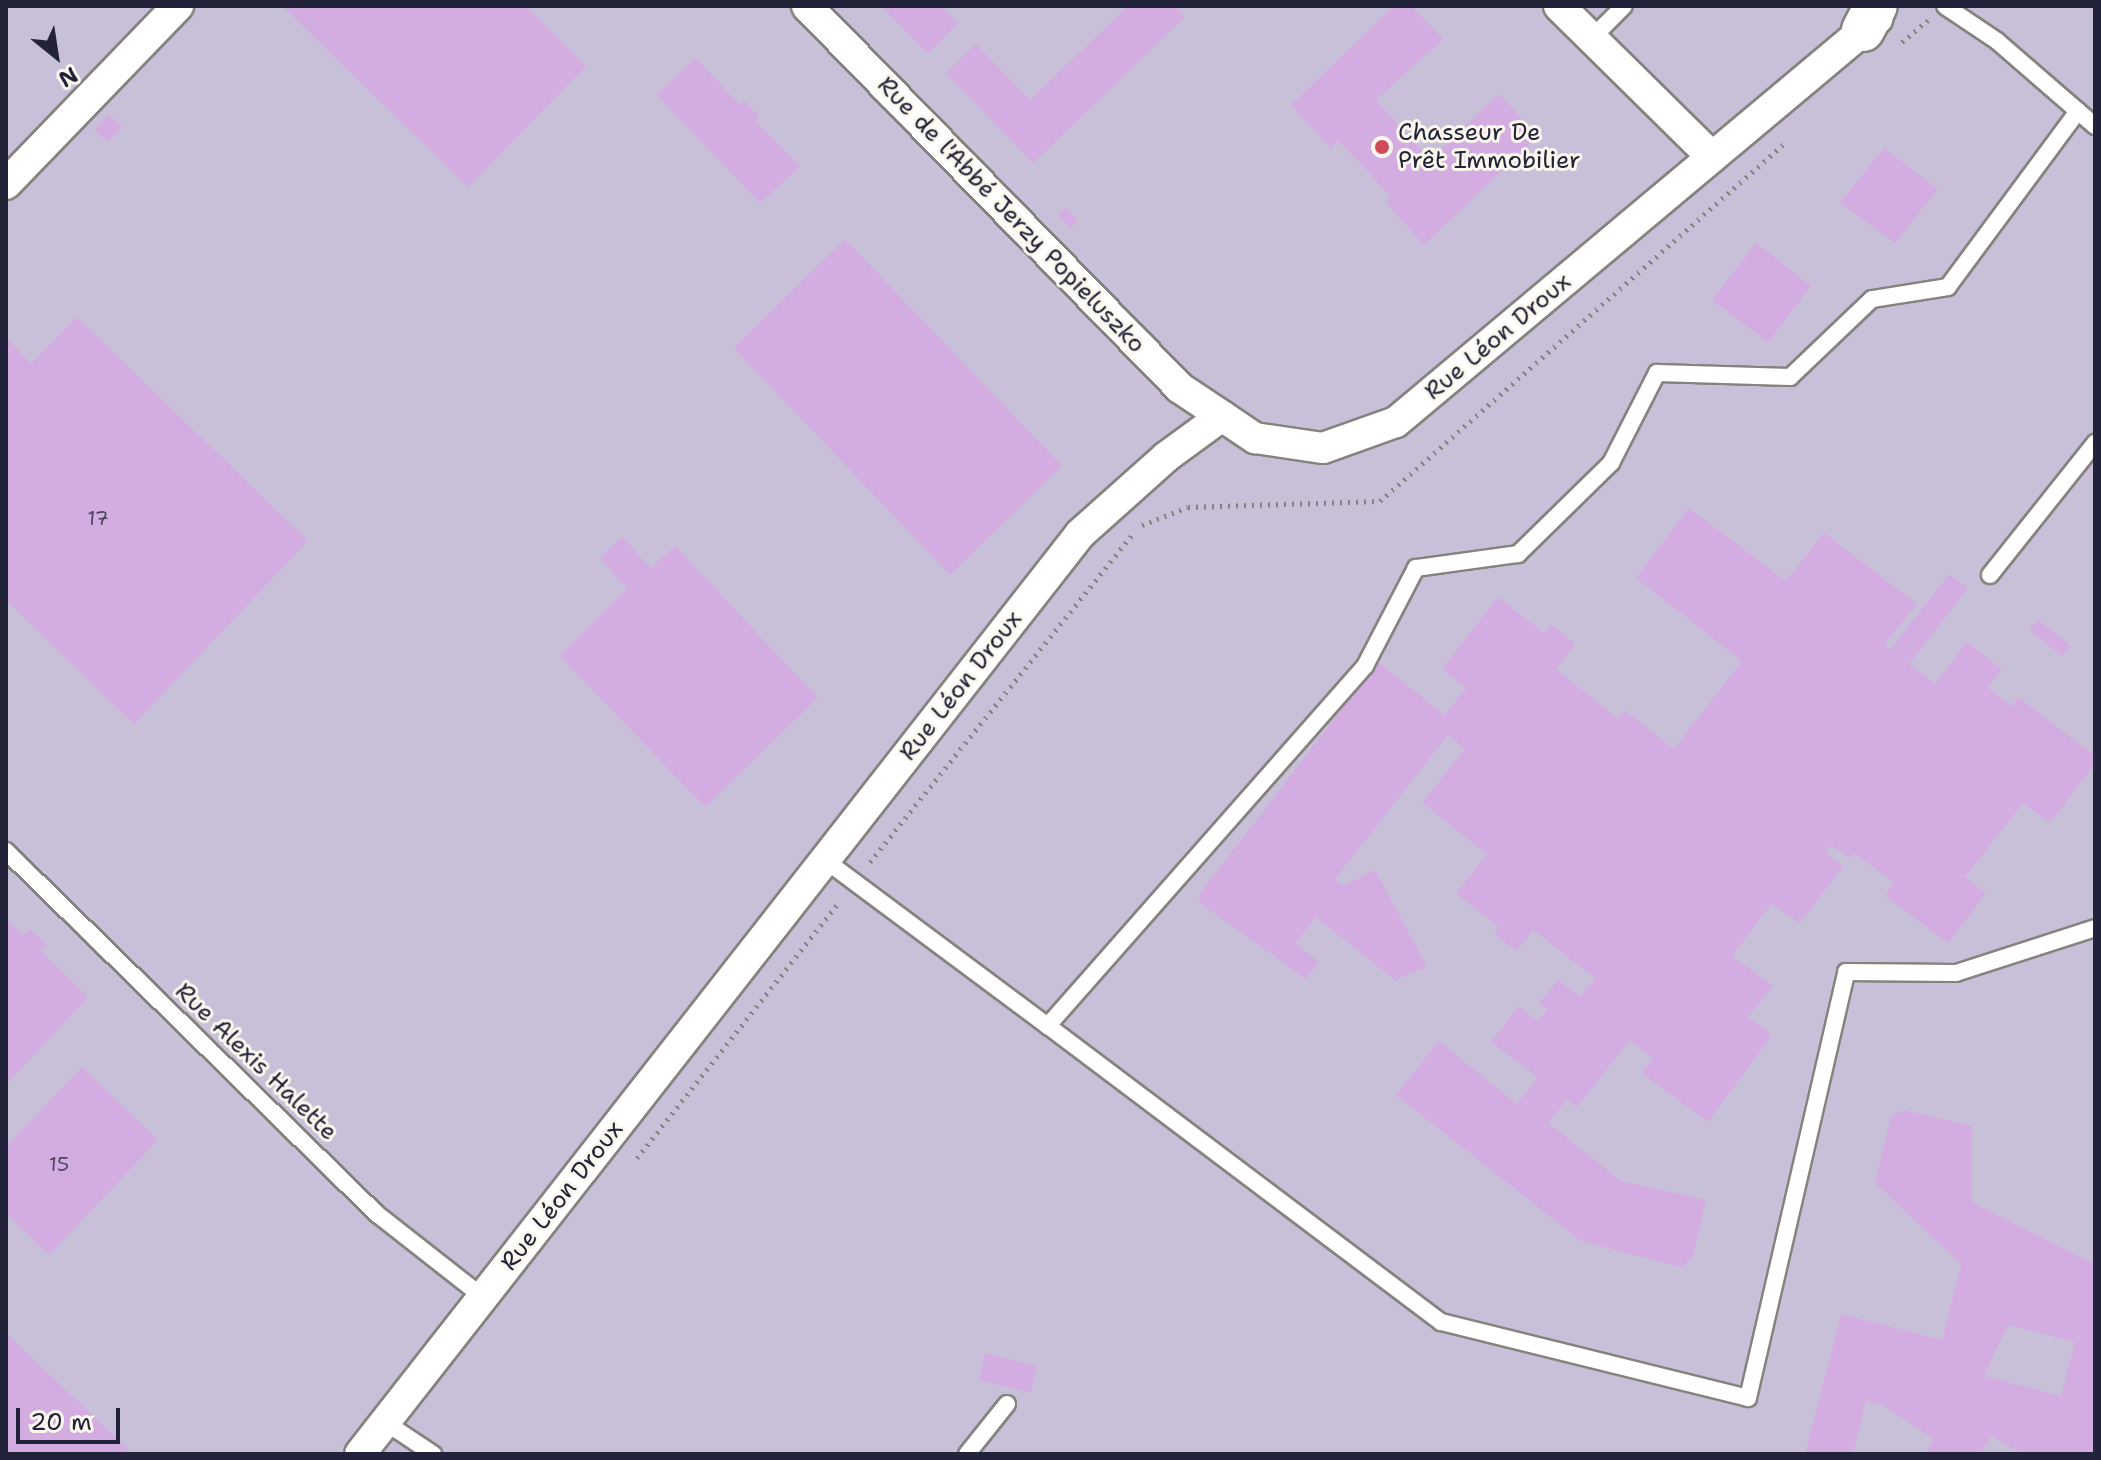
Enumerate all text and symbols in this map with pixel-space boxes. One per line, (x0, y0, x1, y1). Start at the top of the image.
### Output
north arrow (16, 16, 96, 96)
text: N (53, 60, 83, 94)
street label: Rue de l'Abbé Jerzy Popieluszko (871, 71, 1151, 359)
place label: Chasseur De Prêt Immobilier (1398, 119, 1580, 175)
marker: Chasseur De Prêt Immobilier (1373, 138, 1391, 156)
street label: Rue Léon Droux (1419, 268, 1577, 406)
house number: 17 (87, 506, 109, 530)
street label: Rue Léon Droux (894, 606, 1028, 766)
street label: Rue Alexis Halette (169, 977, 343, 1147)
street label: Rue Léon Droux (495, 1116, 629, 1276)
house number: 15 (49, 1152, 69, 1176)
scale bar (20, 1392, 124, 1442)
text: 20 m (30, 1406, 92, 1438)

